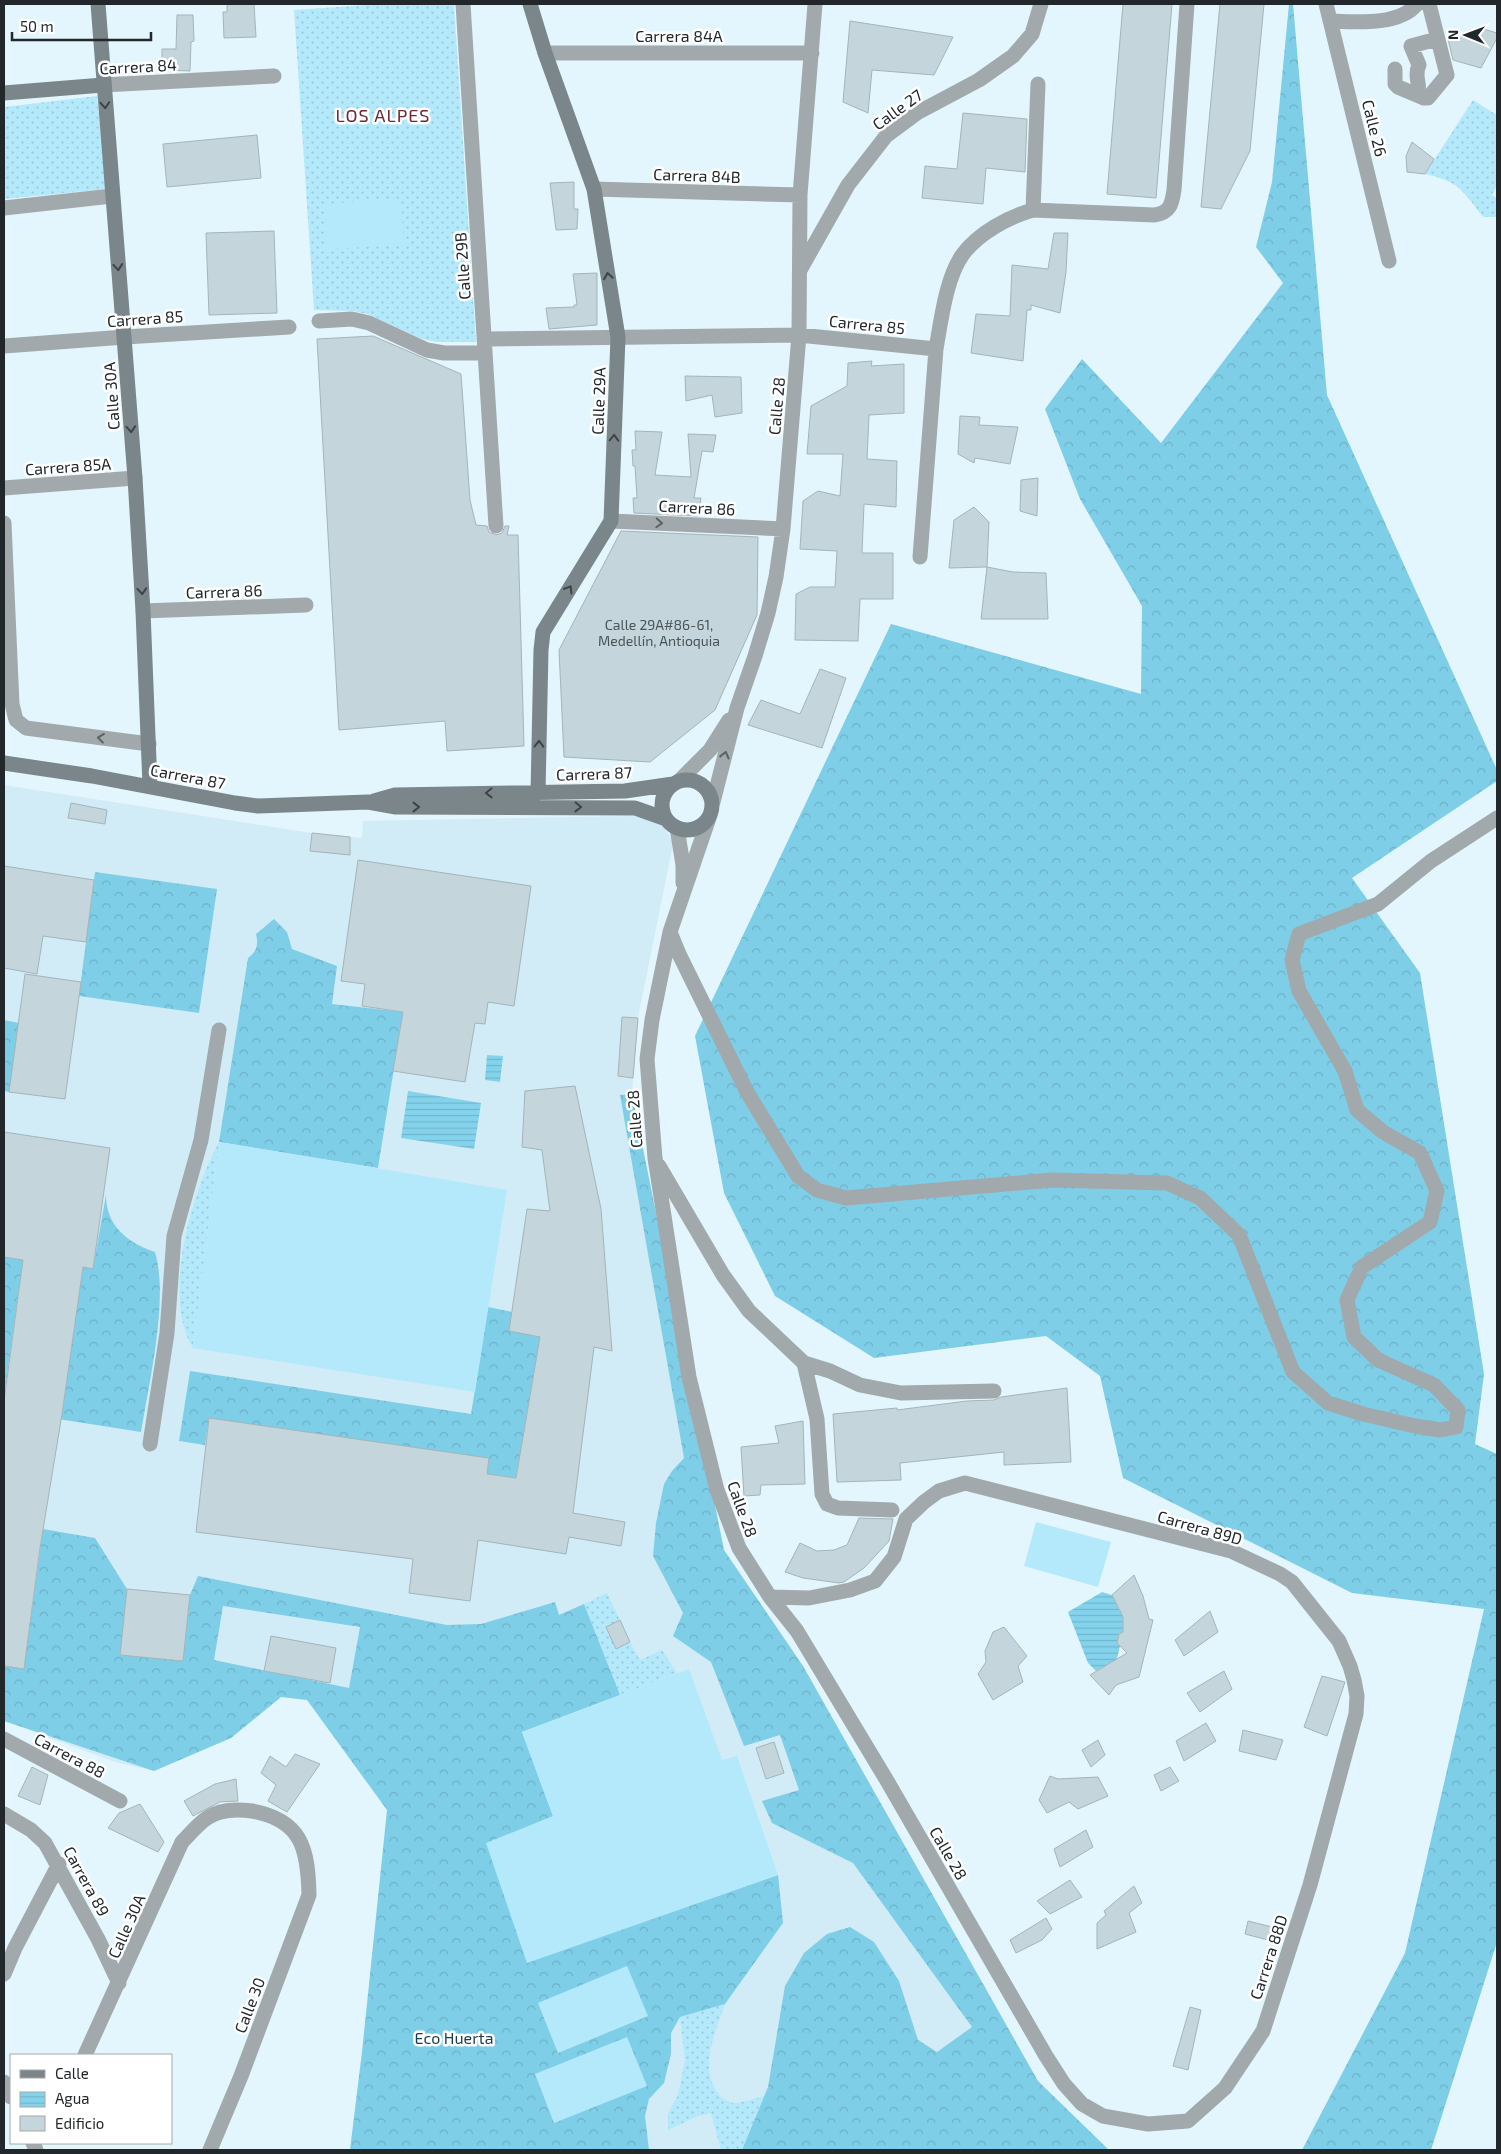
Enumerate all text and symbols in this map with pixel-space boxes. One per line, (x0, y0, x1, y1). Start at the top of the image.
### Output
scale bar (12, 10, 151, 42)
north arrow (1441, 10, 1491, 60)
text: 50 m (20, 17, 54, 35)
street label: Carrera 84A (635, 26, 723, 45)
text: N (1444, 30, 1461, 40)
street label: Carrera 84 (99, 54, 177, 78)
street label: Calle 27 (868, 85, 926, 133)
street label: Calle 26 (1359, 98, 1391, 158)
one-way arrow (99, 101, 110, 109)
district label: LOS ALPES (336, 104, 430, 126)
street label: Carrera 84B (653, 164, 741, 186)
street label: Calle 29B (450, 232, 474, 300)
one-way arrow (113, 263, 124, 271)
one-way arrow (604, 272, 614, 281)
street label: Carrera 85 (106, 306, 184, 330)
street label: Carrera 85 (828, 311, 906, 337)
street label: Calle 30A (99, 361, 123, 431)
street label: Calle 29A (587, 367, 609, 435)
street label: Calle 28 (764, 376, 788, 436)
one-way arrow (126, 425, 137, 433)
one-way arrow (609, 434, 619, 442)
street label: Carrera 85A (24, 454, 112, 478)
street label: Carrera 86 (658, 496, 736, 518)
one-way arrow (656, 518, 664, 529)
street label: Carrera 86 (185, 580, 263, 602)
one-way arrow (563, 585, 573, 594)
one-way arrow (136, 587, 147, 595)
house number: Calle 29A#86-61, Medellín, Antioquia (598, 616, 720, 649)
one-way arrow (96, 733, 104, 744)
one-way arrow (534, 740, 544, 748)
one-way arrow (719, 750, 730, 759)
street label: Carrera 87 (149, 759, 227, 793)
street label: Carrera 87 (556, 762, 632, 784)
one-way arrow (485, 788, 493, 799)
one-way arrow (412, 802, 420, 812)
one-way arrow (575, 802, 583, 812)
street label: Calle 28 (622, 1089, 646, 1149)
street label: Calle 28 (724, 1478, 762, 1540)
street label: Carrera 89D (1155, 1506, 1245, 1548)
street label: Carrera 88 (31, 1728, 109, 1782)
street label: Calle 28 (926, 1823, 972, 1883)
street label: Carrera 89 (60, 1843, 114, 1919)
street label: Calle 30A (103, 1891, 149, 1961)
street label: Carrera 88D (1245, 1912, 1291, 2002)
street label: Calle 30 (230, 1974, 268, 2036)
park label: Eco Huerta (414, 2028, 494, 2047)
legend (10, 2054, 172, 2144)
text: Calle (55, 2064, 89, 2082)
text: Agua (55, 2089, 90, 2107)
text: Edificio (55, 2114, 104, 2132)

